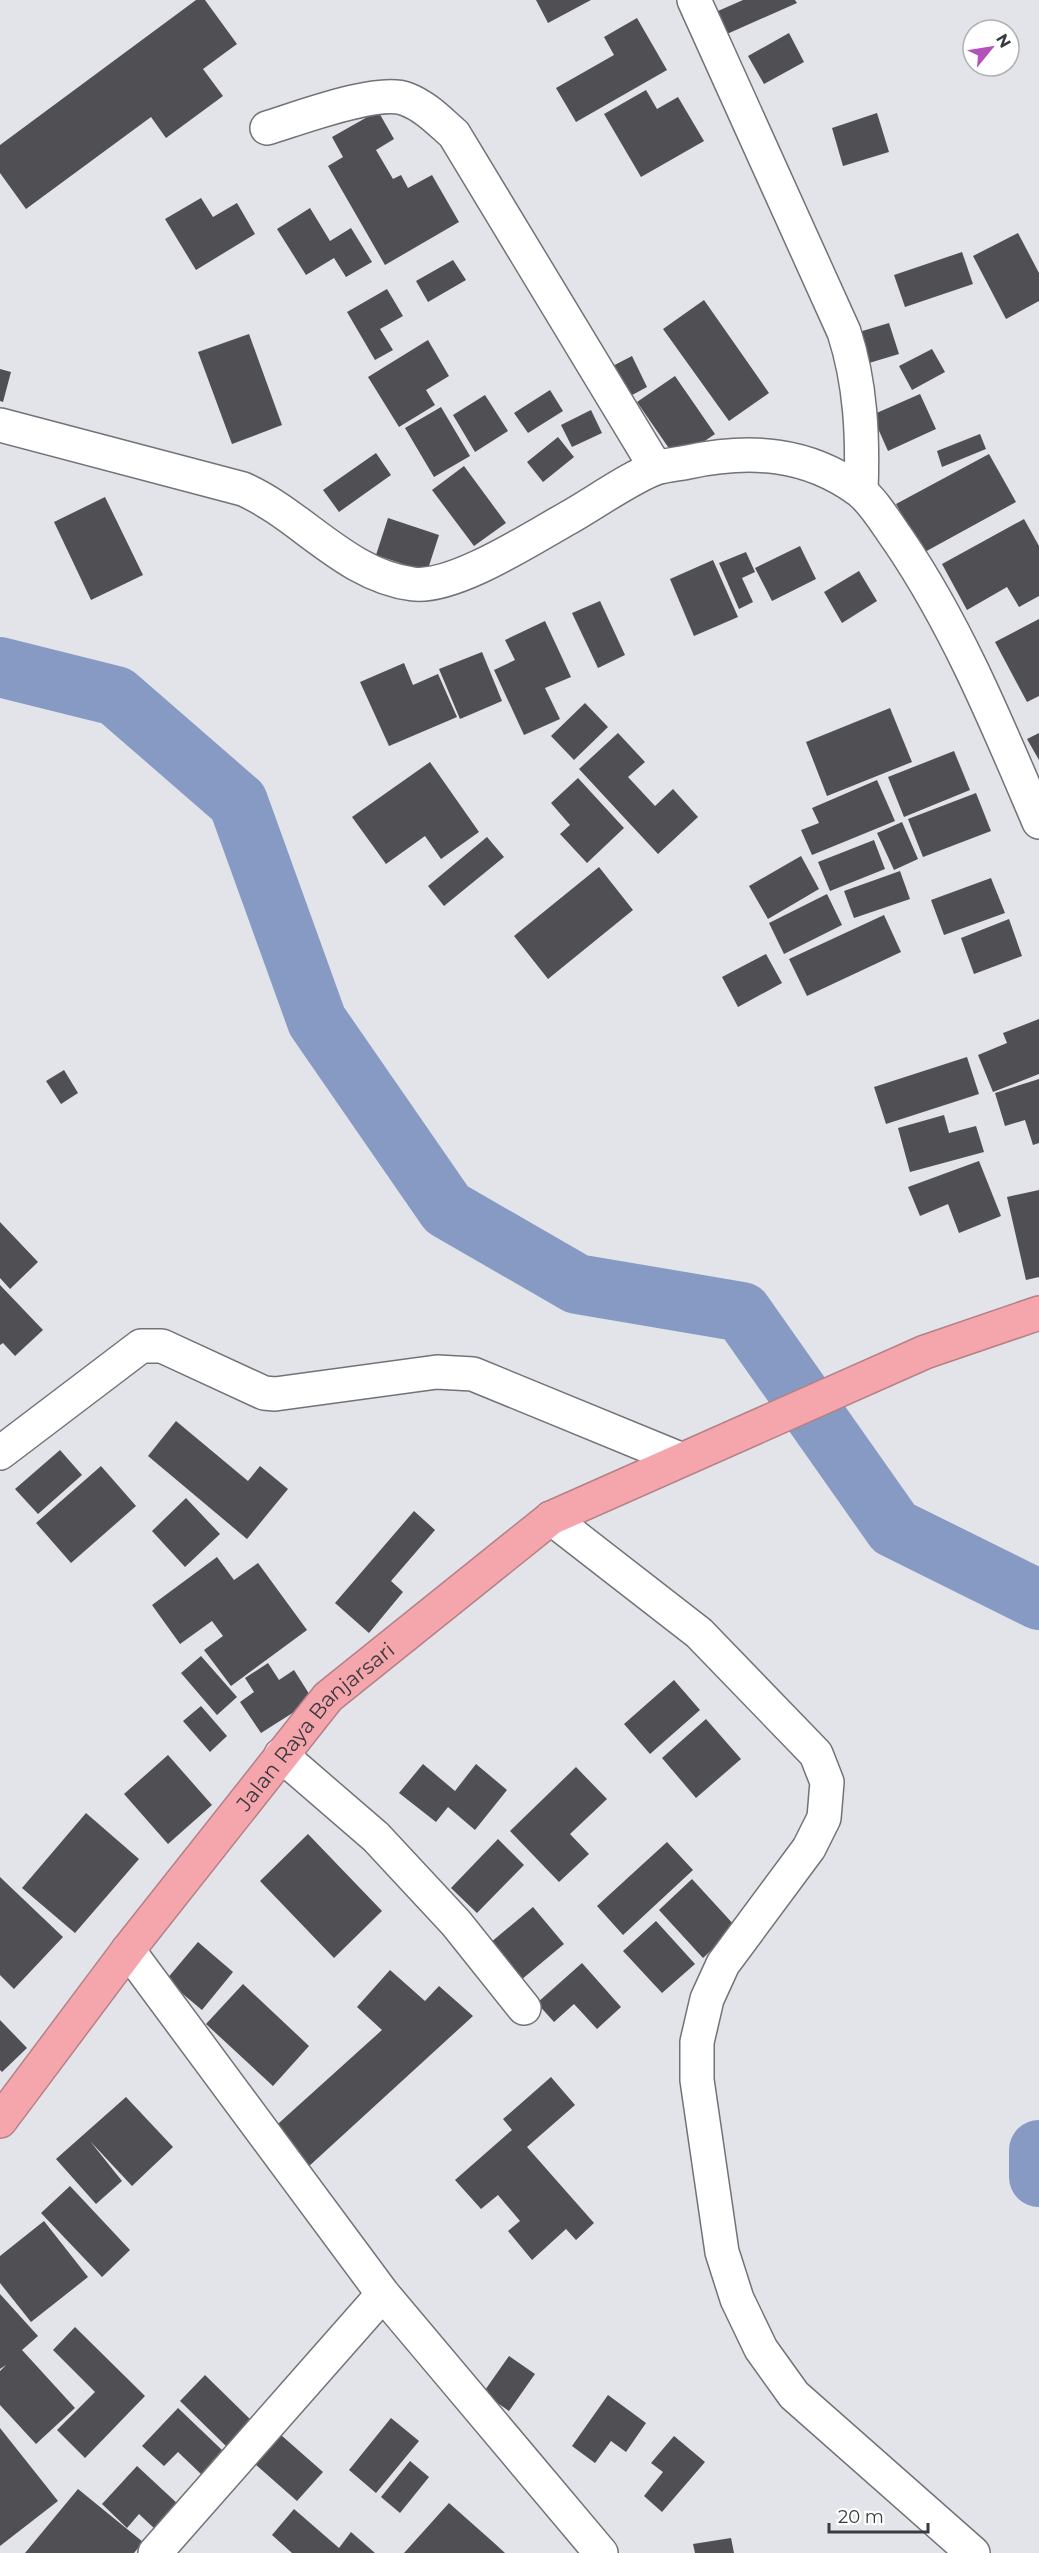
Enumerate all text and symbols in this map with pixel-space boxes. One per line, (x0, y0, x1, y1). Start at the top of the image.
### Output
north arrow (961, 18, 1021, 78)
text: N (992, 30, 1015, 51)
street label: Jalan Raya Banjarsari (230, 1637, 399, 1816)
scale bar (829, 2496, 928, 2534)
text: 20 m (838, 2506, 884, 2528)

